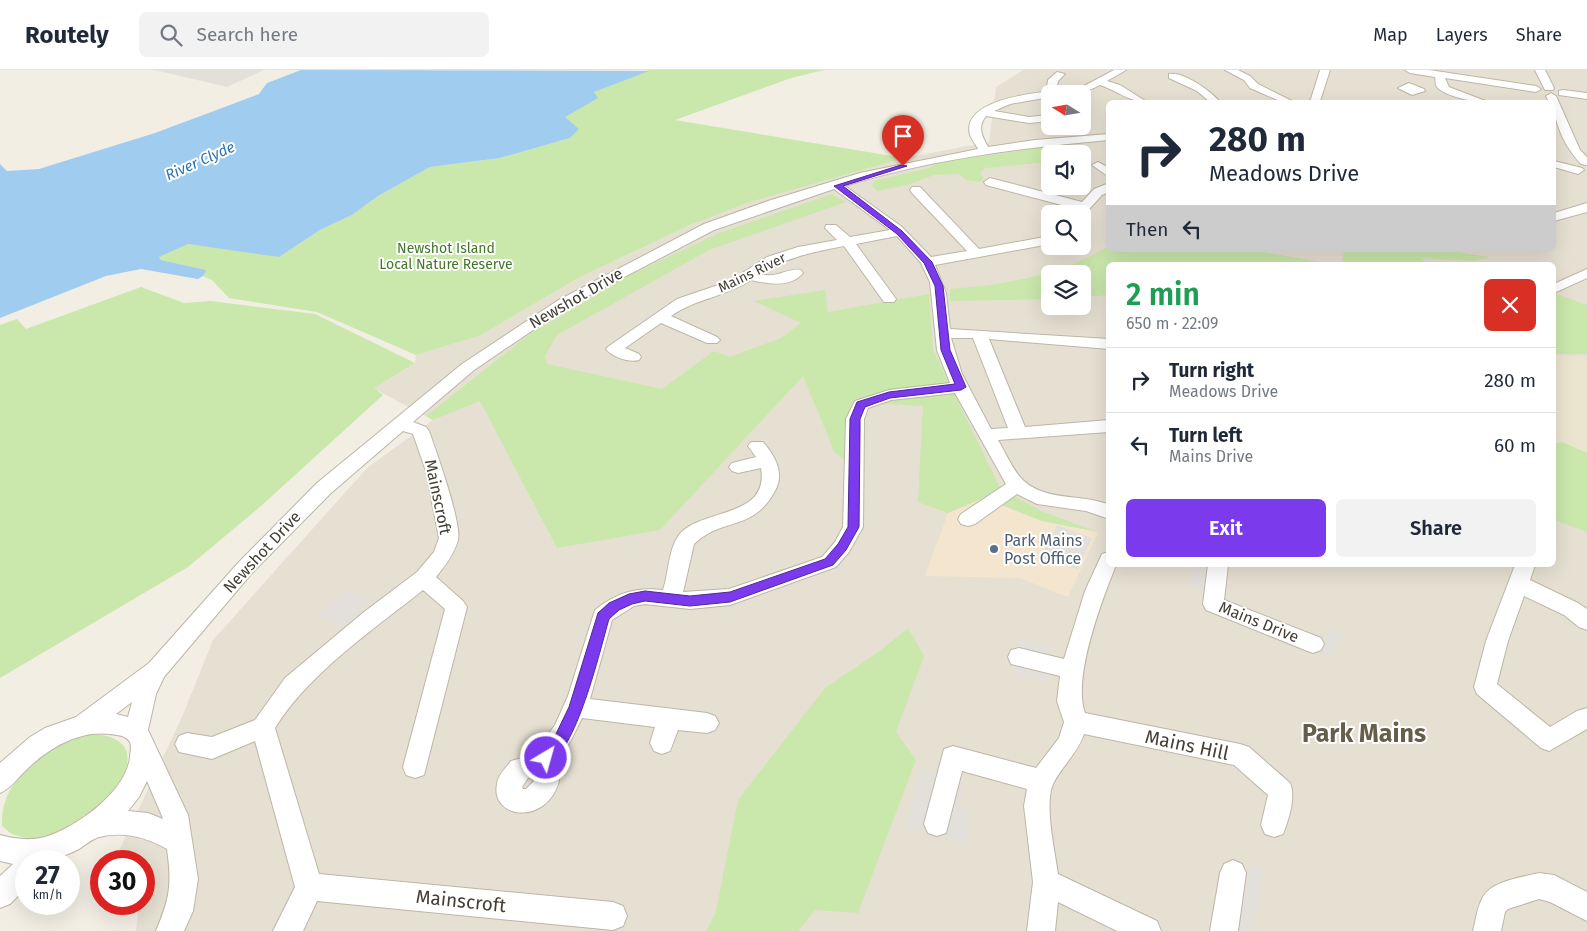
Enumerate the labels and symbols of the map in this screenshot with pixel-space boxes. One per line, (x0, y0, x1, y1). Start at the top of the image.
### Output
north arrow (1041, 85, 1091, 135)
pin (882, 115, 924, 166)
water label: River Clyde (163, 138, 238, 184)
park label: Newshot Island Local Nature Reserve (379, 240, 513, 273)
street label: Mains River (715, 249, 789, 297)
street label: Newshot Drive (526, 264, 626, 332)
street label: Mainscroft (421, 458, 455, 537)
street label: Newshot Drive (219, 507, 305, 597)
place label: Park Mains Post Office (1004, 531, 1082, 568)
marker: Park Mains Post Office (988, 543, 1000, 555)
street label: Mains Drive (1216, 597, 1302, 647)
district label: Park Mains (1302, 719, 1426, 749)
street label: Mains Hill (1143, 725, 1231, 765)
position arrow (519, 731, 571, 783)
speed limit sign: 30 (90, 850, 155, 915)
street label: Mainscroft (415, 885, 507, 917)

